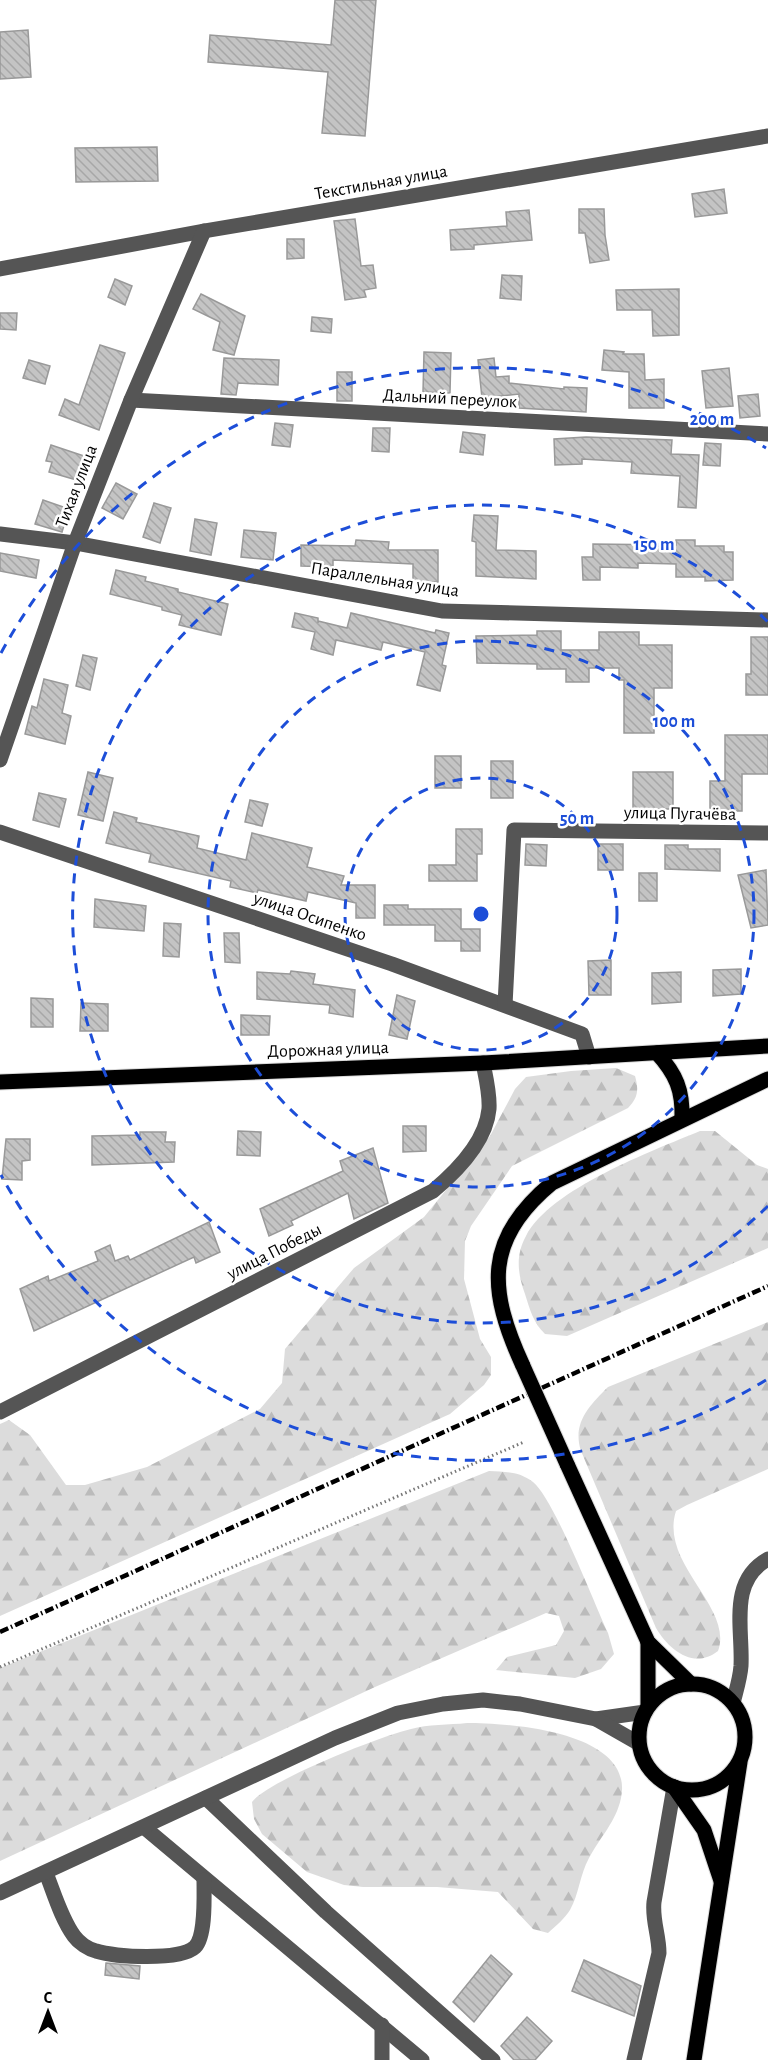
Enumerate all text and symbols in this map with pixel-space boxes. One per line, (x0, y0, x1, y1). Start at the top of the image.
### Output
street label: Текстильная улица (313, 162, 449, 204)
street label: Дальний переулок (382, 386, 518, 412)
text: 200 m (690, 411, 734, 429)
street label: Тихая улица (53, 443, 101, 530)
text: 150 m (634, 536, 674, 554)
street label: Параллельная улица (309, 559, 460, 601)
text: 100 m (653, 713, 695, 731)
street label: улица Пугачёва (623, 804, 736, 824)
text: 50 m (560, 810, 594, 828)
street label: улица Осипенко (250, 889, 368, 945)
centre of rings (471, 904, 491, 924)
street label: Дорожная улица (267, 1039, 389, 1061)
street label: улица Победы (223, 1220, 325, 1284)
north arrow (18, 1982, 78, 2042)
text: С (44, 1990, 53, 2006)

